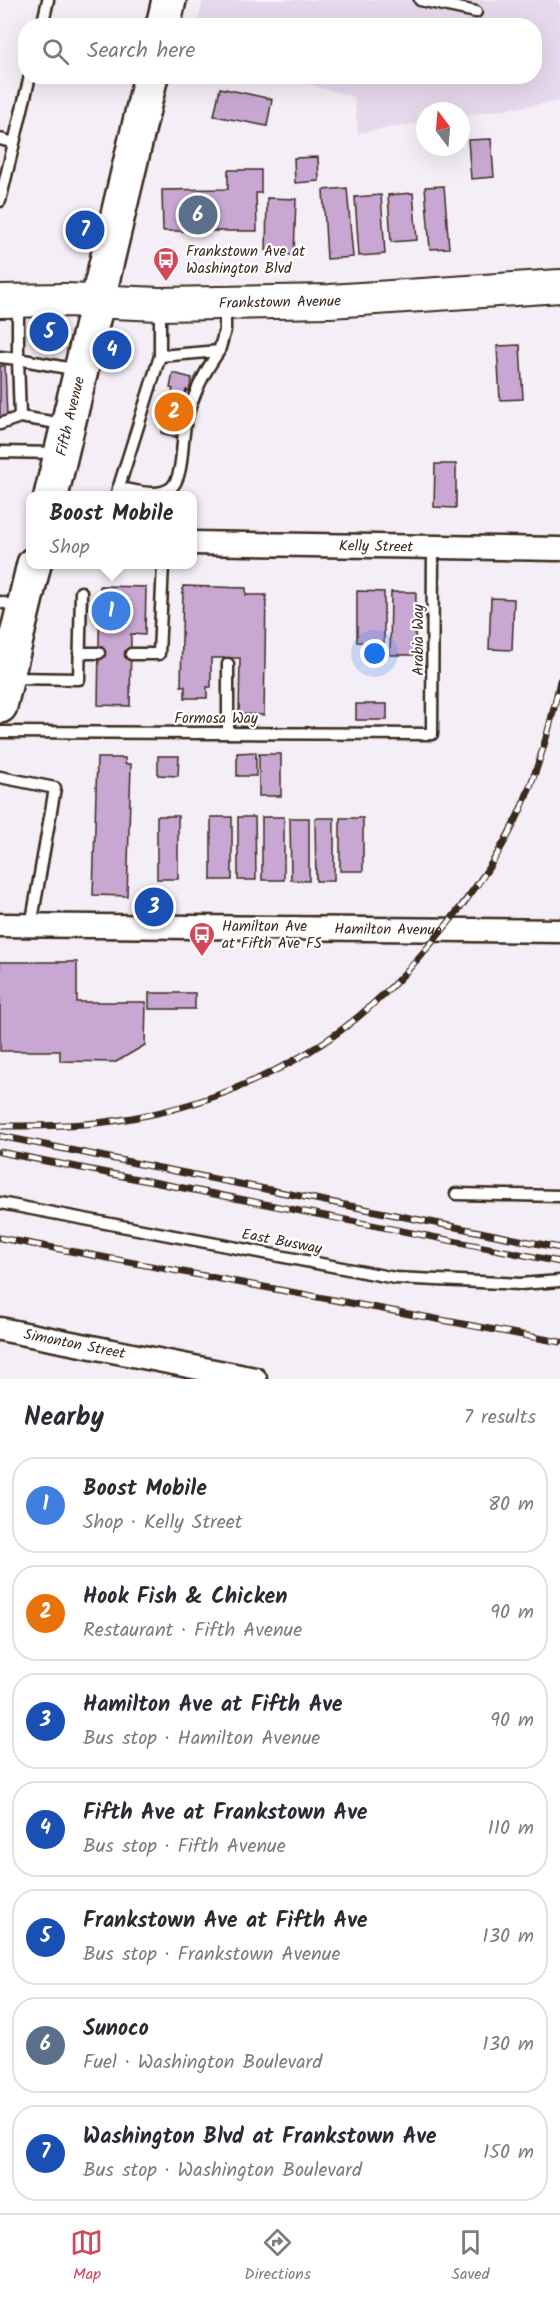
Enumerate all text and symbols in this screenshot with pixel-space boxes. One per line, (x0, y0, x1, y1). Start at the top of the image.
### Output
search box (18, 18, 542, 84)
text: Search here (87, 34, 195, 69)
icon: search (39, 35, 72, 68)
north arrow (416, 102, 470, 156)
pin: 6 (178, 192, 218, 238)
pin: 7 (66, 208, 104, 252)
place label: Frankstown Ave at Washington Blvd (186, 240, 305, 281)
bus stop icon: Frankstown Ave at Washington Blvd (151, 245, 181, 283)
street label: Frankstown Avenue (219, 289, 342, 316)
pin: 5 (29, 310, 68, 354)
pin: 4 (92, 328, 132, 372)
street label: Fifth Avenue (50, 374, 92, 459)
pin: 2 (154, 390, 194, 434)
popup (26, 491, 197, 569)
text: Boost Mobile (50, 497, 173, 532)
text: Shop (50, 532, 90, 564)
street label: Kelly Street (339, 534, 413, 560)
pin: 1 (92, 588, 130, 634)
street label: Arabia Way (407, 603, 431, 676)
your location (360, 639, 389, 668)
street label: Formosa Way (174, 707, 259, 731)
pin: 3 (134, 884, 174, 930)
place label: Hamilton Ave at Fifth Ave FS (222, 915, 322, 956)
street label: Hamilton Avenue (334, 918, 442, 943)
bus stop icon: Hamilton Ave at Fifth Ave FS (187, 920, 217, 958)
street label: East Busway (240, 1222, 325, 1262)
street label: Simonton Street (22, 1323, 127, 1366)
text: Nearby (24, 1397, 104, 1439)
text: 7 results (464, 1402, 536, 1434)
text: Boost Mobile (83, 1472, 207, 1507)
text: 1 (42, 1489, 49, 1521)
text: 80 m (488, 1489, 534, 1521)
text: Shop · Kelly Street (83, 1507, 242, 1539)
text: Hook Fish & Chicken (83, 1580, 287, 1615)
text: 2 (40, 1597, 51, 1629)
text: 90 m (490, 1597, 534, 1629)
text: Restaurant · Fifth Avenue (83, 1615, 302, 1647)
text: Hamilton Ave at Fifth Ave (83, 1688, 343, 1723)
text: 3 (40, 1705, 51, 1737)
text: 90 m (490, 1705, 534, 1737)
text: Bus stop · Hamilton Avenue (83, 1723, 320, 1755)
text: Fifth Ave at Frankstown Ave (83, 1796, 367, 1831)
text: 4 (40, 1813, 51, 1845)
text: 110 m (488, 1813, 534, 1845)
text: Bus stop · Fifth Avenue (83, 1831, 286, 1863)
text: Frankstown Ave at Fifth Ave (83, 1904, 367, 1939)
text: 5 (40, 1921, 51, 1953)
text: 130 m (482, 1921, 534, 1953)
text: Bus stop · Frankstown Avenue (83, 1939, 340, 1971)
text: Sunoco (83, 2012, 149, 2047)
text: 6 (40, 2029, 51, 2061)
text: 130 m (482, 2029, 534, 2061)
text: Fuel · Washington Boulevard (83, 2047, 322, 2079)
text: Washington Blvd at Frankstown Ave (83, 2120, 437, 2155)
text: 7 (41, 2137, 50, 2169)
text: 150 m (483, 2137, 534, 2169)
text: Bus stop · Washington Boulevard (83, 2155, 362, 2187)
tab: Map (70, 2226, 103, 2287)
tab: Directions (244, 2226, 311, 2287)
tab: Saved (452, 2226, 490, 2287)

